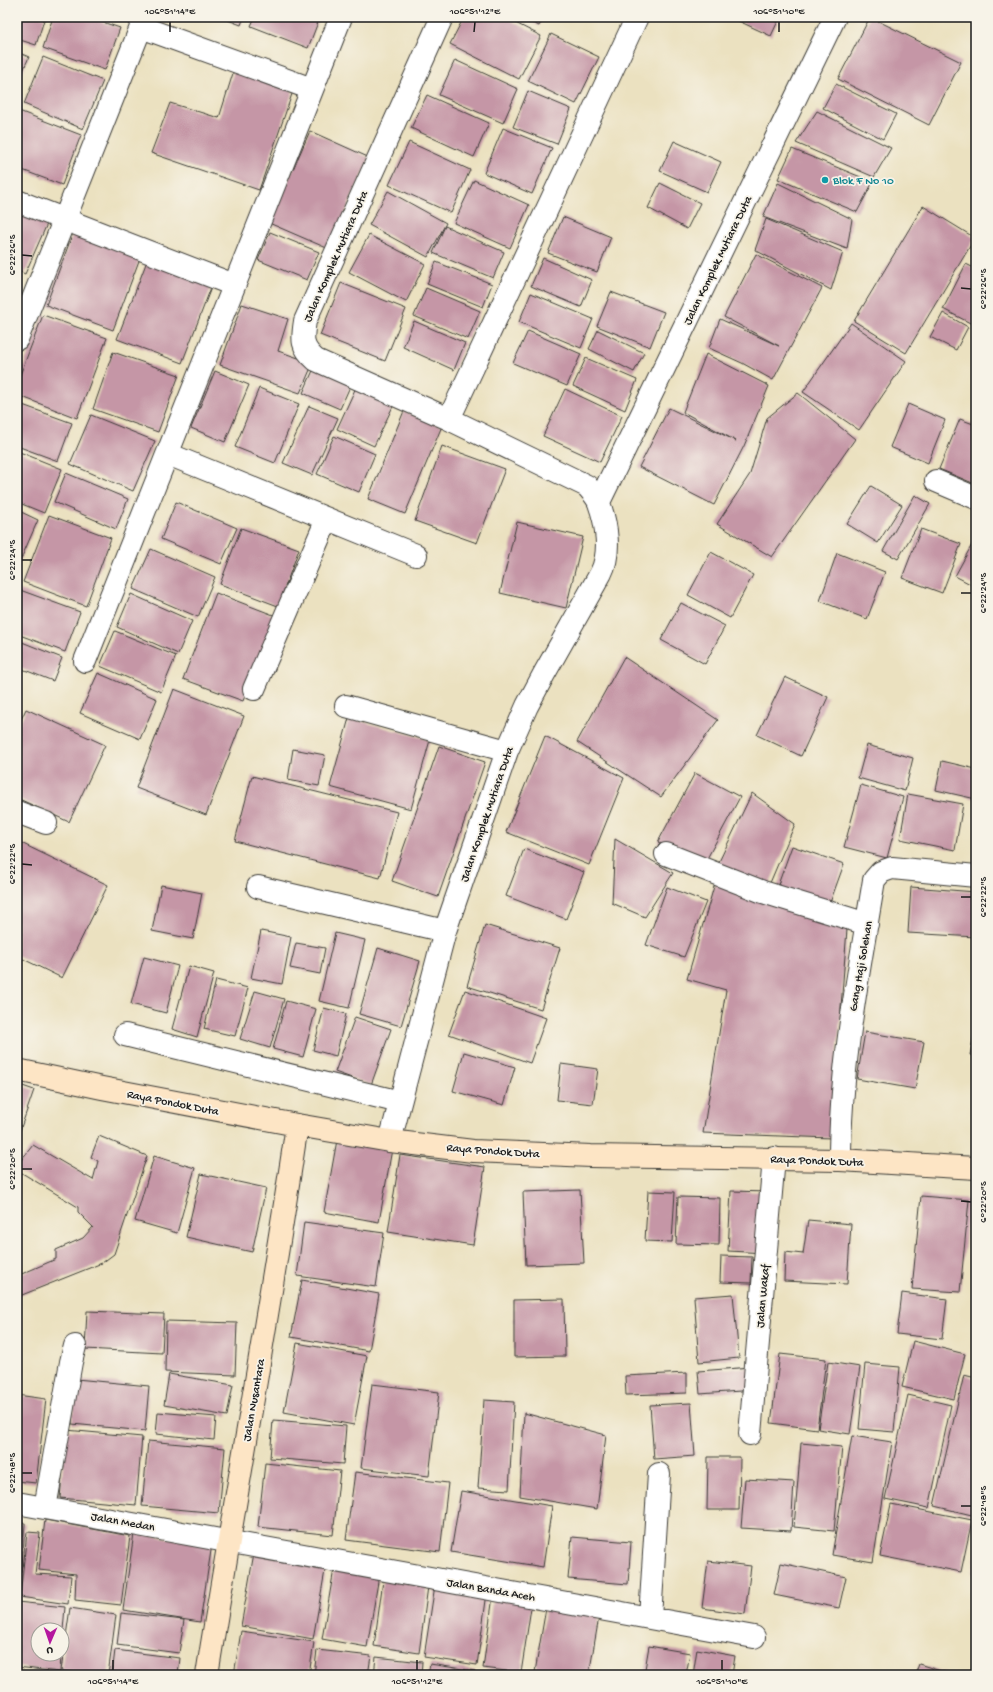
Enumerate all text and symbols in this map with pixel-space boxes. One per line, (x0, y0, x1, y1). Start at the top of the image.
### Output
text: 106°51'14"E (144, 6, 196, 18)
text: 106°51'12"E (449, 6, 501, 18)
text: 106°51'10"E (752, 6, 805, 18)
marker: Blok F No 10 (820, 175, 830, 185)
place label: Blok F No 10 (832, 175, 894, 189)
street label: Jalan Komplek Mutiara Duta (302, 189, 372, 325)
street label: Jalan Komplek Mutiara Duta (681, 194, 756, 328)
text: 6°22'26"S (7, 234, 19, 275)
text: 6°22'26"S (978, 268, 990, 309)
text: 6°22'24"S (7, 539, 19, 580)
text: 6°22'24"S (978, 572, 990, 613)
street label: Jalan Komplek Mutiara Duta (458, 745, 518, 884)
text: 6°22'22"S (7, 843, 19, 884)
text: 6°22'22"S (978, 876, 990, 917)
street label: Gang Haji Solehan (847, 920, 877, 1013)
street label: Raya Pondok Duta (125, 1088, 220, 1120)
street label: Raya Pondok Duta (446, 1142, 540, 1162)
text: 6°22'20"S (7, 1148, 19, 1190)
street label: Raya Pondok Duta (770, 1153, 864, 1171)
text: 6°22'20"S (978, 1181, 990, 1223)
street label: Jalan Wakaf (754, 1263, 774, 1328)
street label: Jalan Nusantara (241, 1358, 269, 1443)
text: 6°22'18"S (7, 1453, 19, 1493)
text: 6°22'18"S (978, 1486, 990, 1526)
street label: Jalan Medan (90, 1510, 156, 1536)
street label: Jalan Banda Aceh (445, 1576, 537, 1606)
north arrow (30, 1622, 70, 1662)
text: U (46, 1644, 53, 1656)
text: 106°51'14"E (87, 1676, 139, 1688)
text: 106°51'12"E (391, 1676, 443, 1688)
text: 106°51'10"E (695, 1676, 748, 1688)

